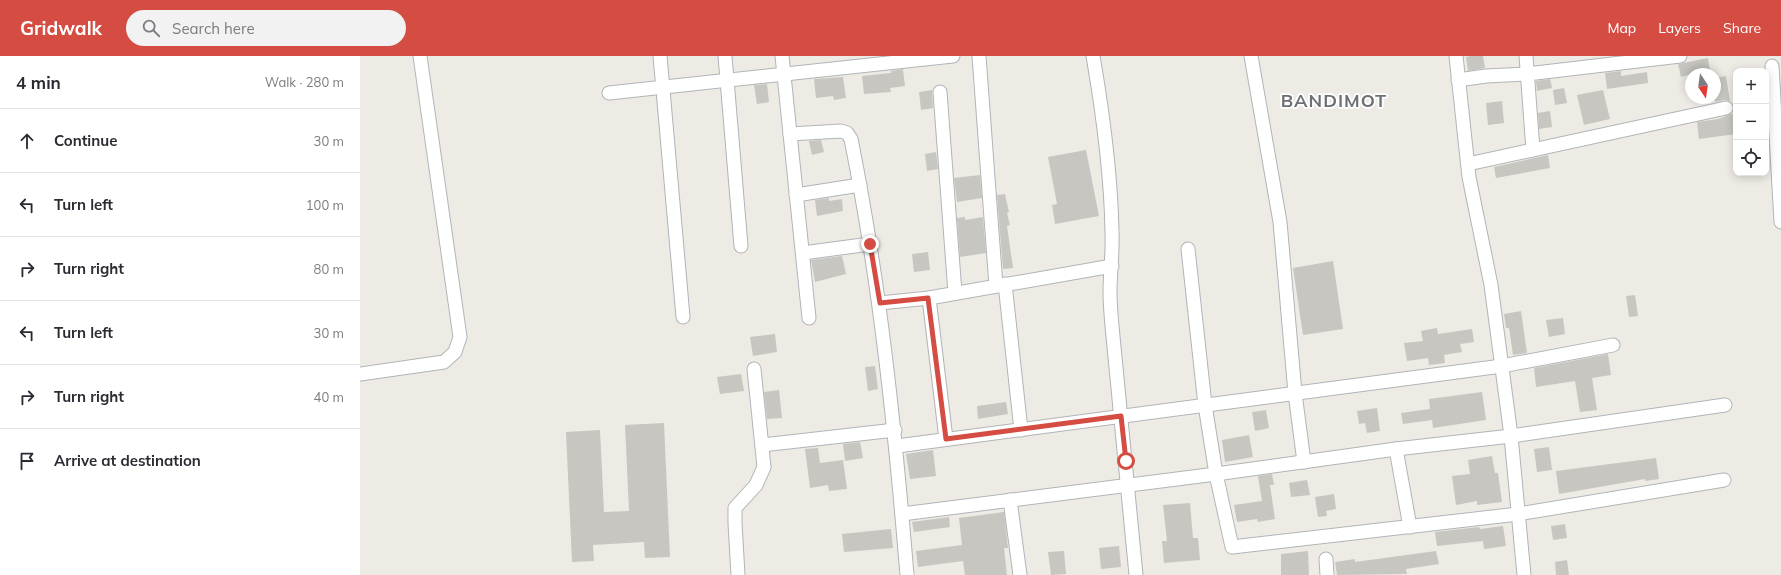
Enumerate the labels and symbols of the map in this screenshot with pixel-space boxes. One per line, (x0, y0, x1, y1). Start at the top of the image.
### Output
north arrow (1685, 68, 1721, 104)
district label: BANDIMOT (1281, 89, 1387, 112)
route end (861, 235, 879, 253)
route start (1117, 452, 1135, 470)

